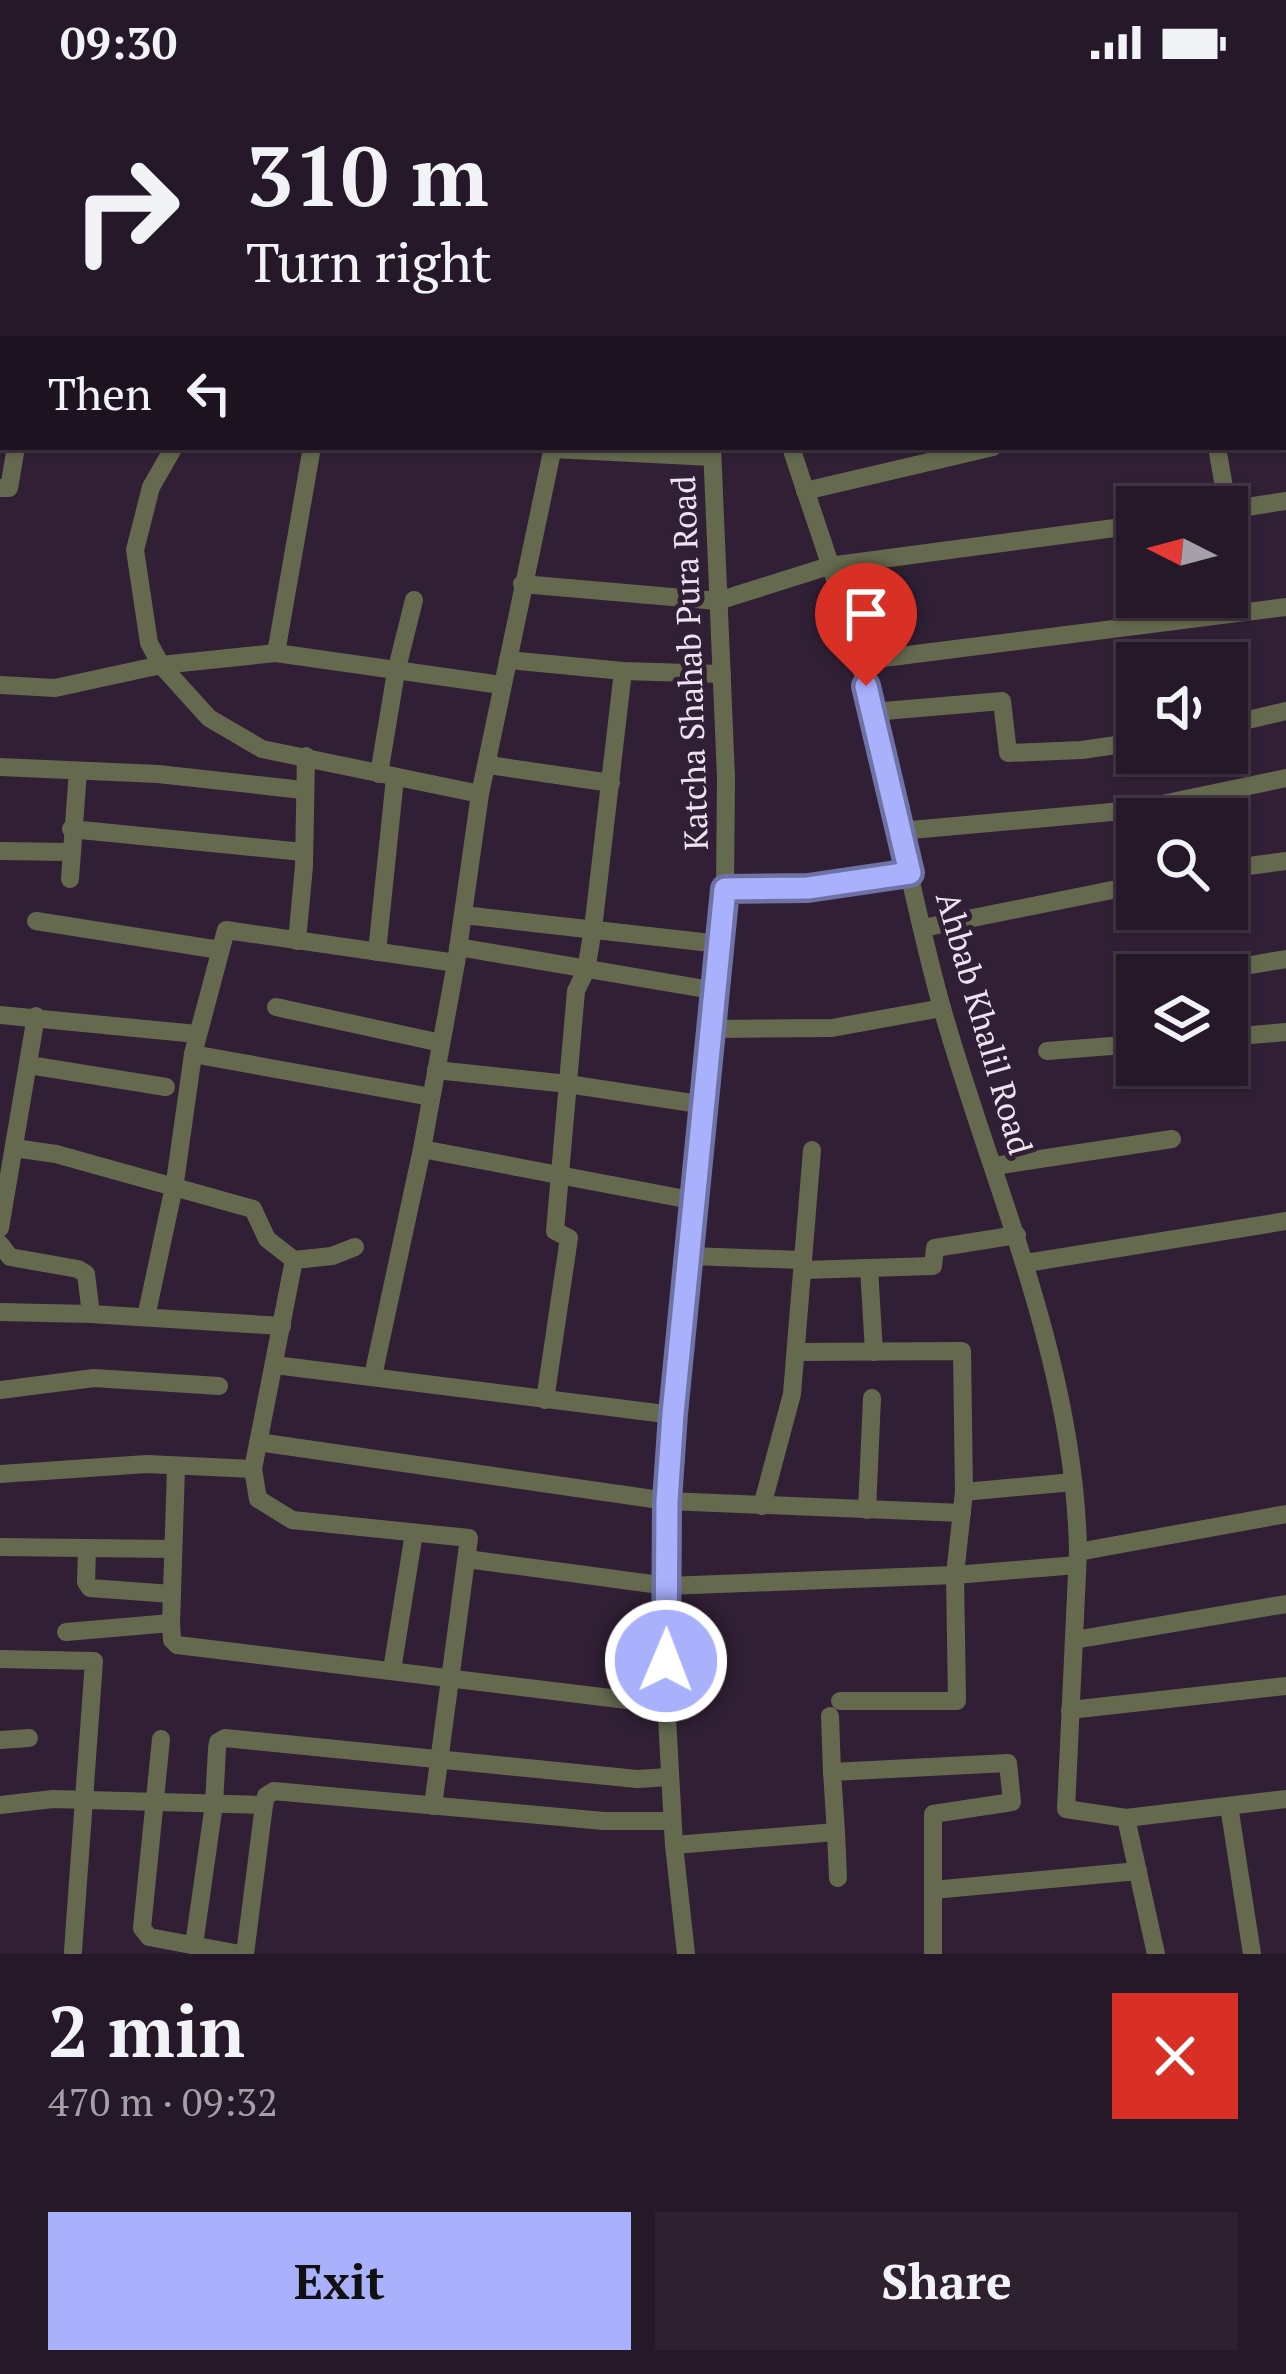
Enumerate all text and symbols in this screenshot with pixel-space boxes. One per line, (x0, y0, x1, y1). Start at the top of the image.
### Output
text: 09:30 (60, 12, 177, 72)
text: 310 m (246, 119, 489, 230)
icon: right (48, 132, 204, 288)
text: Turn right (246, 226, 492, 297)
icon: left (176, 360, 242, 426)
text: Then (48, 363, 152, 423)
street label: Katcha Shahab Pura Road (661, 475, 717, 851)
north arrow (1116, 486, 1248, 618)
map controls (1116, 486, 1248, 1086)
pin (815, 563, 917, 686)
icon: arrive (833, 581, 899, 647)
button: sound (1116, 642, 1248, 774)
button: search (1116, 798, 1248, 930)
street label: Ahbab Khalil Road (927, 887, 1043, 1159)
button: layers (1116, 954, 1248, 1086)
position arrow (603, 1598, 729, 1724)
text: 2 min (48, 1982, 245, 2078)
button: close (1112, 1993, 1238, 2119)
text: 470 m · 09:32 (48, 2075, 278, 2127)
button: Exit (48, 2212, 631, 2350)
button: Share (655, 2212, 1238, 2350)

